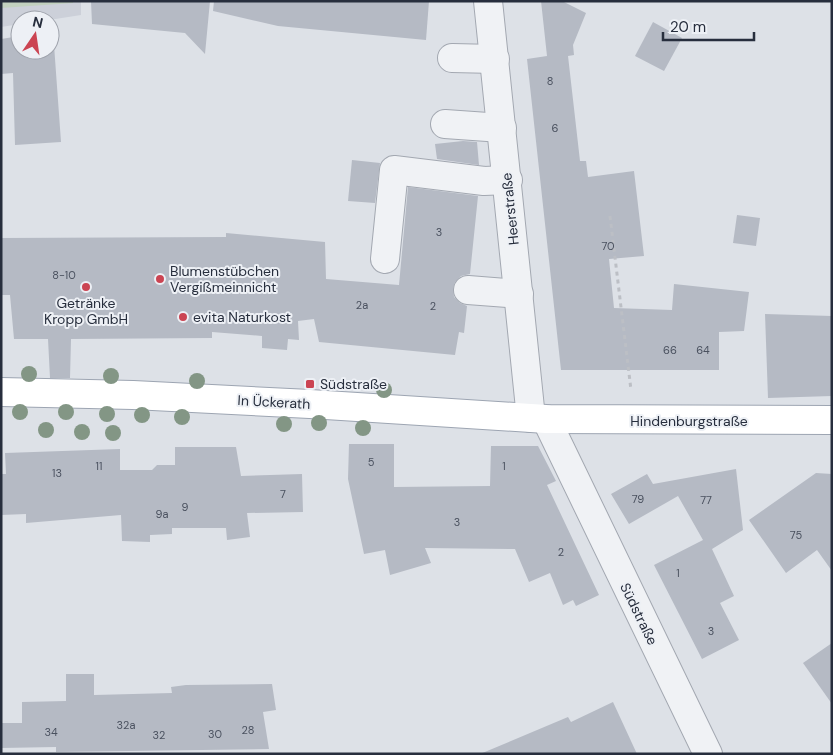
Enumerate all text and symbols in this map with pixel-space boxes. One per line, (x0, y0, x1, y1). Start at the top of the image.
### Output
north arrow (10, 10, 60, 60)
scale bar (663, 10, 754, 42)
text: N (31, 12, 45, 32)
text: 20 m (670, 17, 706, 37)
house number: 8 (547, 74, 553, 88)
house number: 6 (552, 121, 559, 135)
street label: Heerstraße (497, 172, 523, 246)
house number: 3 (436, 225, 442, 239)
house number: 70 (601, 239, 615, 253)
place label: Blumenstübchen Vergißmeinnicht (170, 262, 279, 296)
house number: 8-10 (52, 268, 76, 282)
marker: Blumenstübchen Vergißmeinnicht (154, 273, 166, 285)
marker: Getränke Kropp GmbH (80, 281, 92, 293)
place label: Getränke Kropp GmbH (44, 294, 128, 328)
house number: 2a (356, 298, 368, 312)
house number: 2 (430, 299, 436, 313)
place label: evita Naturkost (193, 308, 291, 326)
marker: evita Naturkost (177, 311, 189, 323)
house number: 66 (663, 343, 677, 357)
house number: 64 (696, 343, 710, 357)
place label: Südstraße (320, 375, 387, 393)
marker: Südstraße (304, 378, 316, 390)
street label: In Ückerath (237, 391, 311, 413)
street label: Hindenburgstraße (630, 412, 748, 430)
house number: 5 (368, 455, 375, 469)
house number: 11 (96, 459, 102, 473)
house number: 1 (502, 459, 506, 473)
house number: 13 (52, 466, 62, 480)
house number: 7 (280, 487, 286, 501)
house number: 79 (632, 492, 644, 506)
house number: 77 (700, 493, 712, 507)
house number: 9 (182, 500, 189, 514)
house number: 9a (156, 507, 168, 521)
house number: 3 (454, 515, 460, 529)
house number: 75 (790, 528, 802, 542)
house number: 2 (558, 545, 564, 559)
house number: 1 (676, 566, 680, 580)
street label: Südstraße (616, 580, 662, 648)
house number: 3 (708, 624, 714, 638)
house number: 32a (117, 718, 135, 732)
house number: 28 (242, 723, 254, 737)
house number: 34 (44, 725, 58, 739)
house number: 30 (208, 727, 222, 741)
house number: 32 (153, 728, 165, 742)

